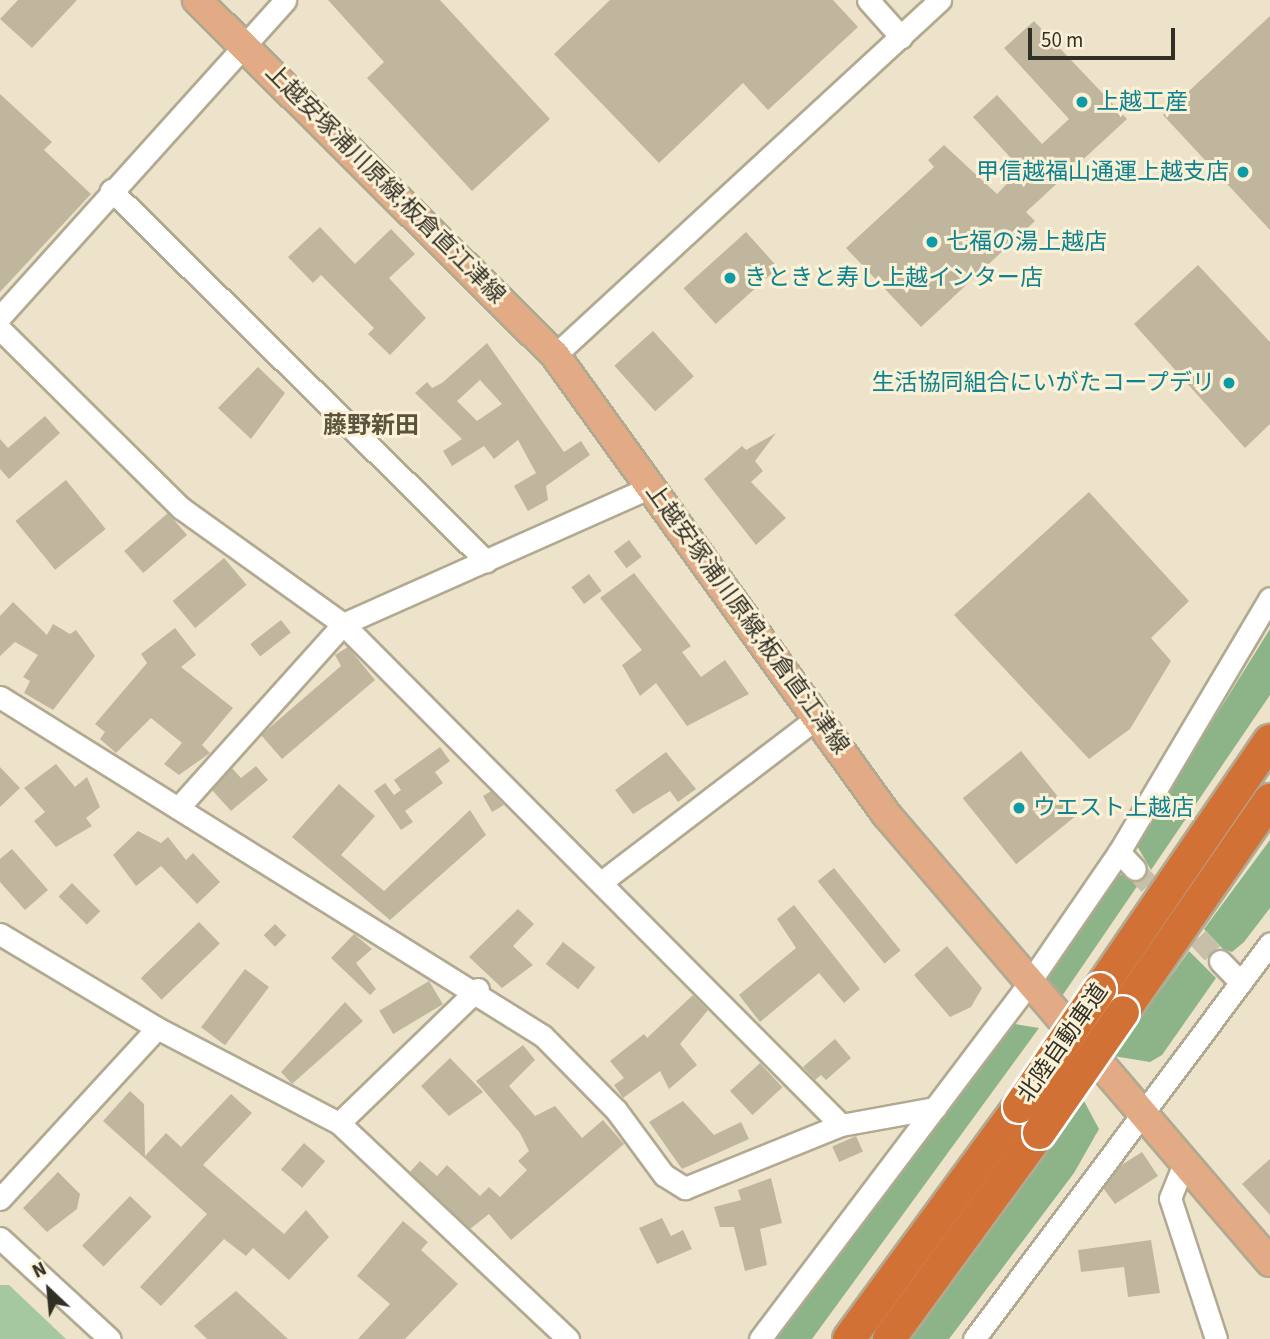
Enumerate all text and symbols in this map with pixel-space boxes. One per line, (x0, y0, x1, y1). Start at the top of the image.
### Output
scale bar (1032, 14, 1179, 58)
text: 50 m (1041, 25, 1083, 55)
street label: 上越安塚浦川原線;板倉直江津線 (259, 58, 511, 310)
place label: 上越工産 (1096, 88, 1188, 116)
marker: 上越工産 (1074, 94, 1090, 110)
place label: 甲信越福山通運上越支店 (976, 158, 1229, 186)
marker: 甲信越福山通運上越支店 (1235, 164, 1251, 180)
place label: 七福の湯上越店 (946, 228, 1107, 256)
marker: 七福の湯上越店 (924, 234, 940, 250)
place label: きときと寿し上越インター店 (744, 264, 1043, 292)
marker: きときと寿し上越インター店 (722, 270, 738, 286)
place label: 生活協同組合にいがたコープデリ (870, 369, 1215, 397)
marker: 生活協同組合にいがたコープデリ (1221, 375, 1237, 391)
district label: 藤野新田 (323, 412, 419, 440)
street label: 上越安塚浦川原線;板倉直江津線 (640, 478, 854, 760)
place label: ウエスト上越店 (1033, 794, 1194, 822)
marker: ウエスト上越店 (1011, 800, 1027, 816)
street label: 北陸自動車道 (1012, 979, 1114, 1107)
north arrow (14, 1255, 84, 1325)
text: N (28, 1256, 51, 1286)

